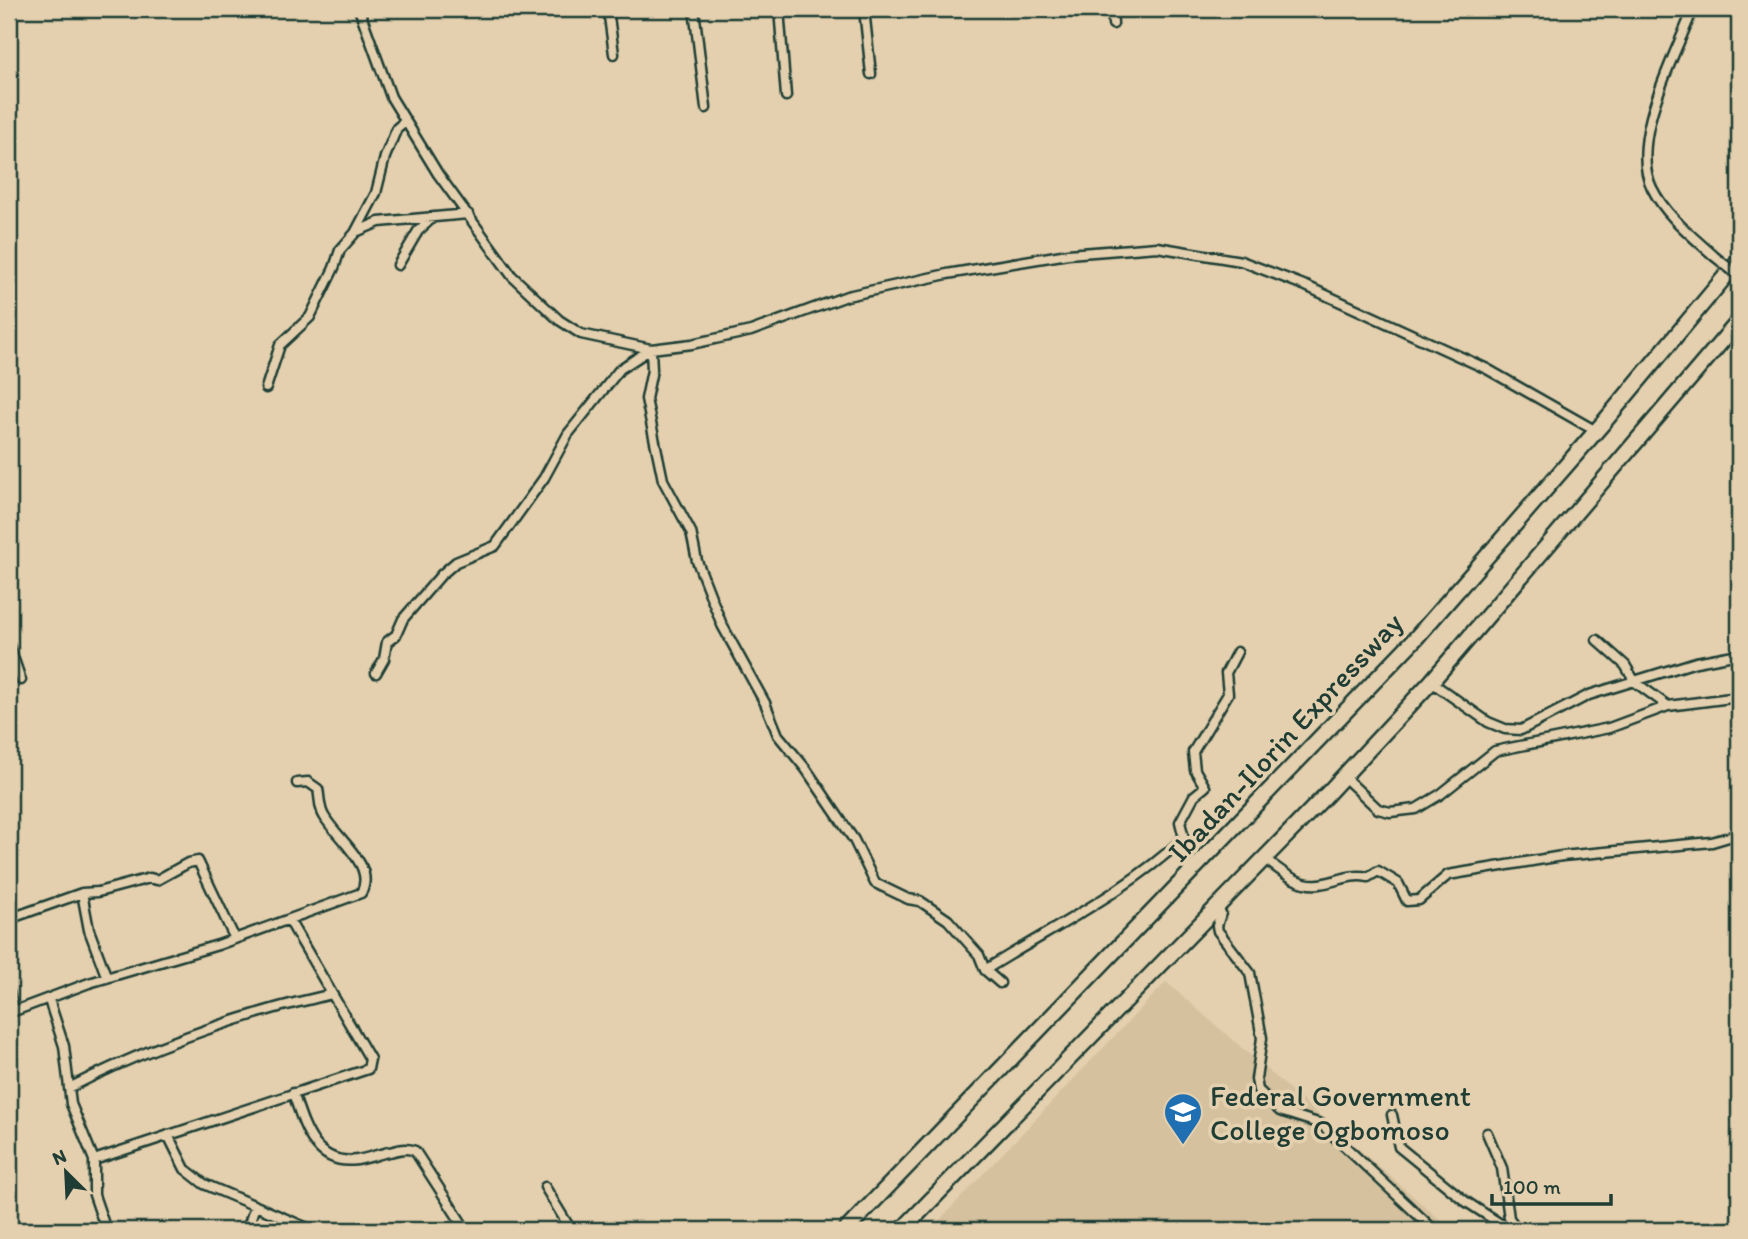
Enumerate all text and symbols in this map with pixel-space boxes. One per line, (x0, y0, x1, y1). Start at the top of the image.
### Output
street label: Ibadan-Ilorin Expressway (1160, 604, 1410, 870)
place label: Federal Government College Ogbomoso (1210, 1077, 1471, 1148)
school or university icon: Federal Government College Ogbomoso (1162, 1091, 1204, 1146)
north arrow (32, 1138, 102, 1208)
text: N (49, 1144, 70, 1170)
scale bar (1492, 1162, 1612, 1206)
text: 100 m (1503, 1174, 1561, 1199)

